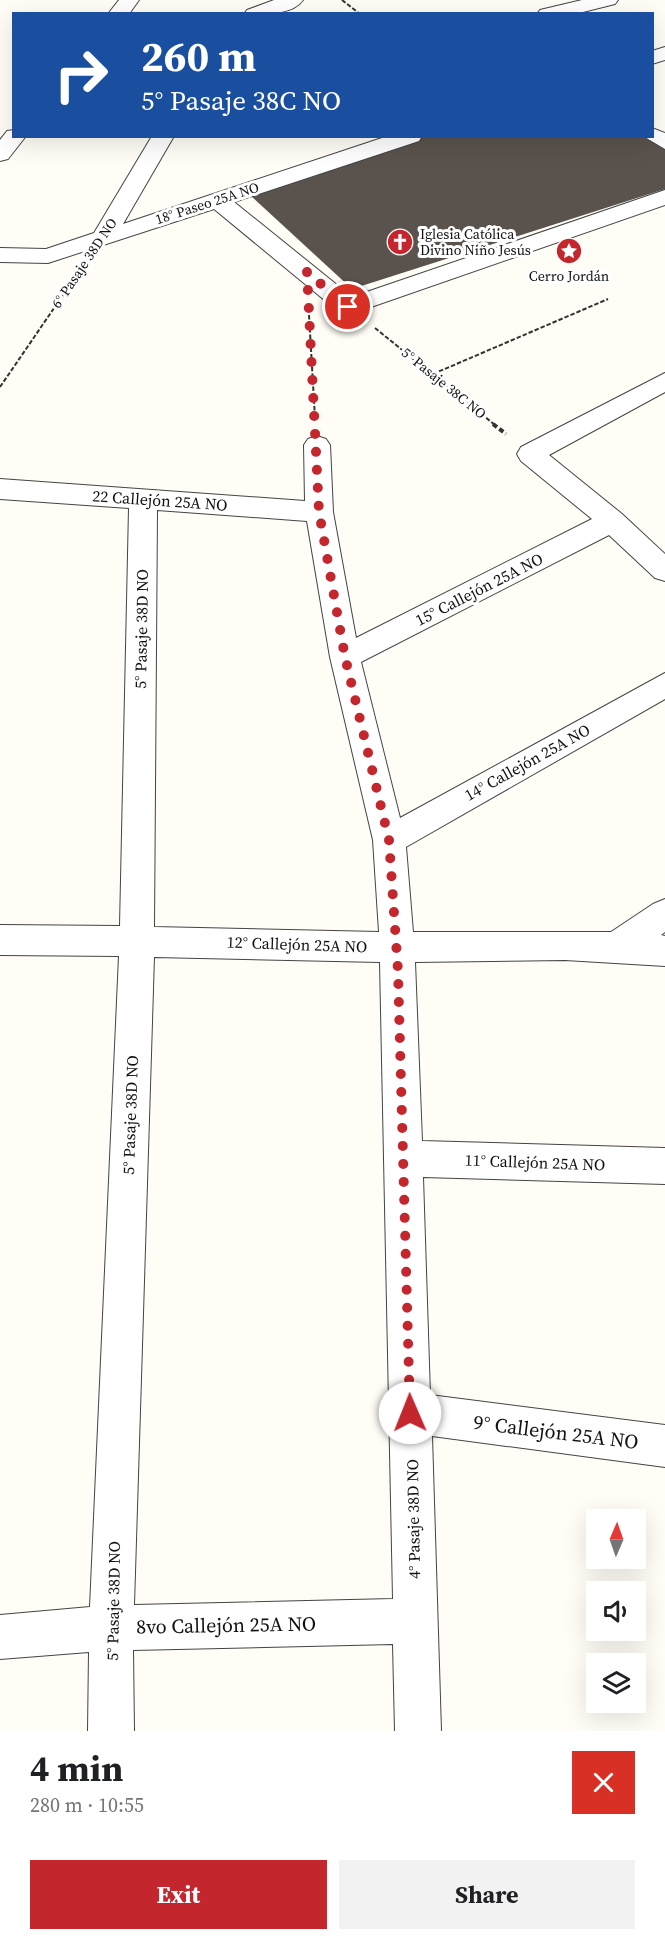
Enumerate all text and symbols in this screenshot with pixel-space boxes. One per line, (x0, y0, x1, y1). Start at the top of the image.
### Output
text: 260 m (141, 27, 256, 85)
icon: right (42, 36, 120, 114)
text: 5° Pasaje 38C NO (141, 82, 341, 119)
street label: 18° Paseo 25A NO (153, 177, 261, 229)
street label: 6° Pasaje 38D NO (46, 214, 122, 312)
place label: Iglesia Católica Divino Niño Jesús (420, 224, 531, 260)
church icon: Iglesia Católica Divino Niño Jesús (385, 227, 415, 257)
place icon: Cerro Jordán (554, 236, 584, 266)
place label: Cerro Jordán (529, 266, 610, 286)
pin (322, 281, 373, 332)
icon: arrive (331, 290, 364, 323)
street label: 5° Pasaje 38C NO (397, 343, 491, 423)
street label: 22 Callejón 25A NO (92, 484, 228, 516)
street label: 15° Callejón 25A NO (411, 547, 547, 631)
street label: 5° Pasaje 38D NO (129, 569, 153, 689)
street label: 14° Callejón 25A NO (460, 718, 594, 806)
street label: 12° Callejón 25A NO (226, 931, 368, 957)
street label: 5° Pasaje 38D NO (117, 1055, 143, 1175)
street label: 11° Callejón 25A NO (464, 1149, 606, 1175)
position arrow (378, 1381, 442, 1445)
street label: 9° Callejón 25A NO (472, 1408, 640, 1456)
street label: 4° Pasaje 38D NO (401, 1459, 425, 1579)
north arrow (586, 1509, 646, 1569)
map controls (586, 1509, 646, 1713)
street label: 5° Pasaje 38D NO (101, 1541, 125, 1661)
button: sound (586, 1581, 646, 1641)
street label: 8vo Callejón 25A NO (136, 1609, 316, 1641)
button: layers (586, 1653, 646, 1713)
text: 4 min (30, 1744, 123, 1793)
button: close (572, 1751, 635, 1814)
text: 280 m · 10:55 (30, 1791, 144, 1819)
button: Exit (30, 1860, 327, 1929)
button: Share (339, 1860, 635, 1929)

